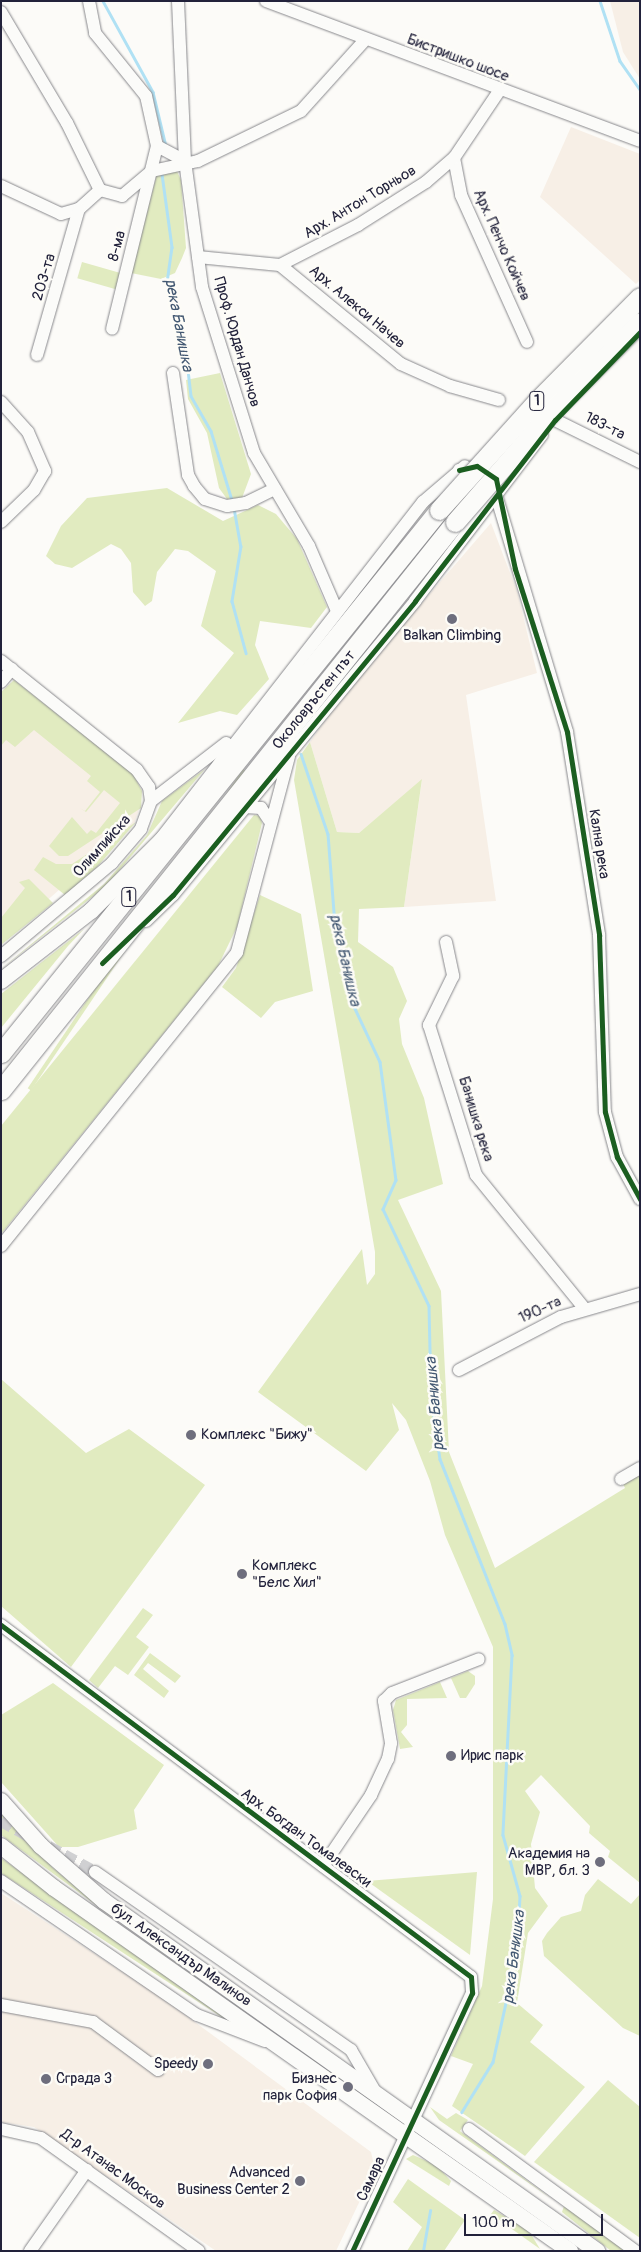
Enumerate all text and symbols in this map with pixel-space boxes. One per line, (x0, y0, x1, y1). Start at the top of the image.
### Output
street label: Бистришко шосе (405, 30, 511, 86)
street label: Арх. Антон Торньов (301, 161, 419, 243)
street label: Арх. Пенчо Койчев (469, 187, 535, 303)
street label: 8-ма (104, 229, 130, 263)
street label: 203-та (28, 251, 60, 303)
street label: Арх. Алекси Начев (305, 262, 409, 352)
street label: Проф. Юрдан Данчов (210, 275, 264, 409)
water label: река Банишка (161, 277, 197, 373)
road number: 1 (528, 390, 546, 412)
street label: 183-та (582, 408, 628, 444)
marker: Balkan Climbing (446, 613, 458, 625)
place label: Balkan Climbing (403, 627, 501, 645)
street label: Околовръстен път (268, 647, 360, 753)
street label: Кална река (585, 808, 613, 880)
street label: Олимпийска (69, 811, 135, 881)
road number: 1 (120, 886, 138, 909)
water label: река Банишка (325, 912, 365, 1008)
street label: Банишка река (455, 1074, 497, 1164)
street label: 190-та (516, 1293, 564, 1327)
water label: река Банишка (421, 1356, 449, 1452)
place label: Комплекс "Бижу" (201, 1426, 313, 1444)
marker: Комплекс "Бижу" (185, 1429, 197, 1441)
place label: Комплекс "Белс Хил" (252, 1556, 322, 1591)
marker: Комплекс "Белс Хил" (236, 1568, 248, 1580)
place label: Ирис парк (461, 1747, 524, 1765)
marker: Ирис парк (445, 1750, 457, 1762)
street label: Арх. Богдан Томалевски (237, 1785, 375, 1891)
place label: Академия на МВР, бл. 3 (508, 1844, 590, 1879)
marker: Академия на МВР, бл. 3 (594, 1856, 606, 1868)
street label: бул. Александър Малинов (107, 1899, 255, 2011)
water label: река Банишка (499, 1909, 529, 2005)
place label: Speedy (154, 2055, 198, 2073)
marker: Speedy (202, 2058, 214, 2070)
place label: Бизнес парк София (263, 2069, 337, 2104)
place label: Сграда 3 (56, 2070, 112, 2088)
marker: Сграда 3 (40, 2073, 52, 2085)
marker: Бизнес парк София (341, 2080, 355, 2094)
street label: Д-р Атанас Москов (57, 2125, 169, 2213)
street label: Самара (353, 2154, 389, 2204)
place label: Advanced Business Center 2 (177, 2163, 290, 2198)
marker: Advanced Business Center 2 (294, 2175, 306, 2187)
scale bar (466, 2204, 605, 2236)
text: 100 m (472, 2213, 515, 2232)

